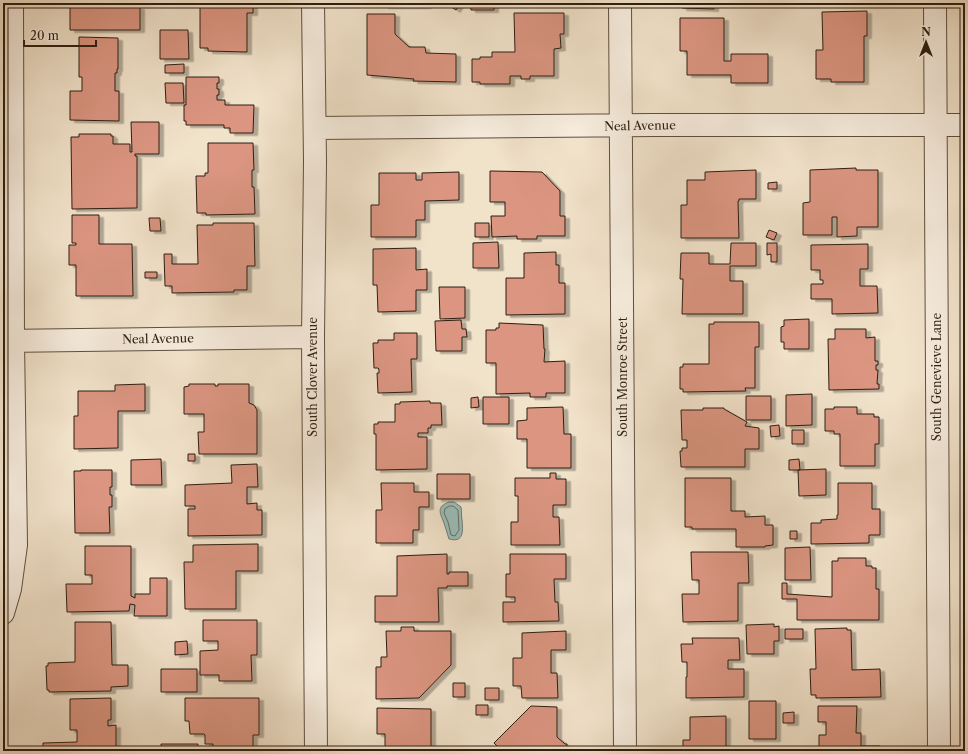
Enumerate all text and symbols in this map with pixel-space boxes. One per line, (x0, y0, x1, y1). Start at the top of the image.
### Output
scale bar (24, 22, 96, 48)
north arrow (906, 22, 946, 62)
text: N (921, 25, 931, 39)
text: 20 m (30, 28, 59, 43)
street label: Neal Avenue (604, 117, 676, 134)
street label: South Genevieve Lane (929, 313, 944, 441)
street label: South Monroe Street (615, 316, 630, 437)
street label: South Clover Avenue (305, 317, 320, 437)
street label: Neal Avenue (122, 330, 194, 347)

